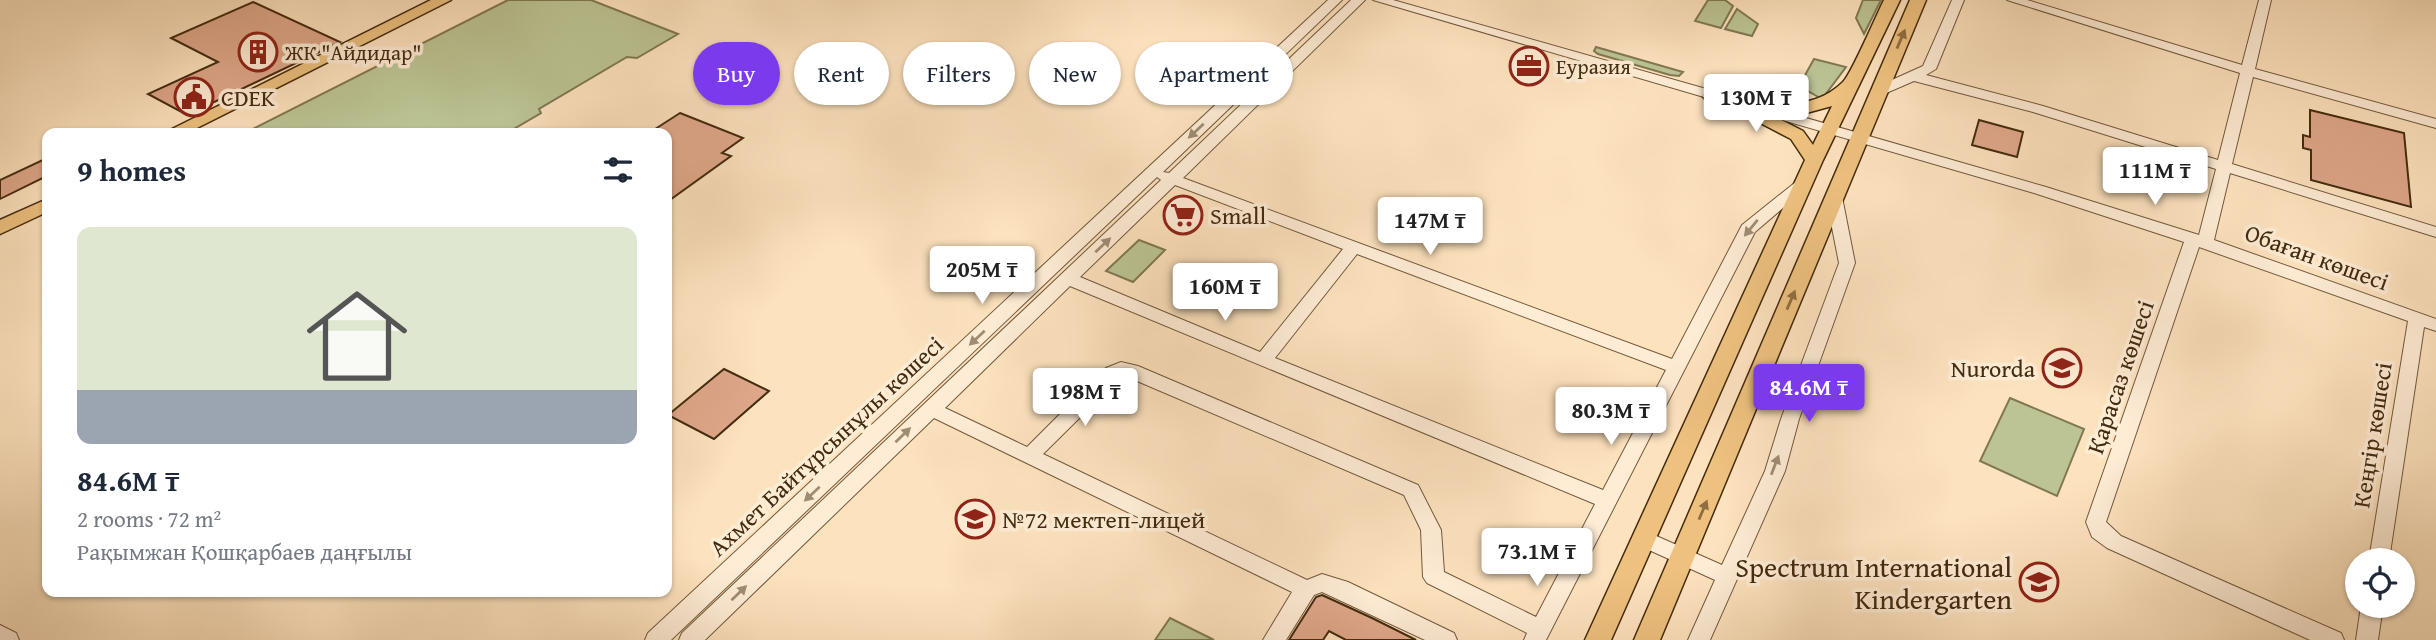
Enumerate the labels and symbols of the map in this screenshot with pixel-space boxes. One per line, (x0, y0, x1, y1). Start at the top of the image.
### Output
one-way arrow (1896, 29, 1907, 50)
building icon: ЖК "Айдидар" (237, 31, 279, 73)
place label: ЖК "Айдидар" (284, 37, 422, 68)
office icon: Еуразия (1508, 45, 1550, 87)
place label: Еуразия (1556, 51, 1631, 82)
pin: 130M ₸ (1699, 74, 1813, 134)
public building icon: CDEK (173, 76, 215, 118)
place label: CDEK (221, 80, 276, 115)
one-way arrow (1188, 123, 1205, 139)
pin: 111M ₸ (2098, 148, 2212, 207)
supermarket icon: Small (1162, 194, 1204, 236)
place label: Small (1210, 198, 1266, 233)
pin: 147M ₸ (1373, 198, 1487, 257)
street label: Обаған көшесі (2240, 215, 2394, 299)
one-way arrow (1744, 220, 1759, 237)
one-way arrow (1095, 236, 1112, 253)
pin: 205M ₸ (925, 246, 1039, 306)
pin: 160M ₸ (1168, 264, 1282, 323)
one-way arrow (1785, 290, 1797, 310)
street label: Қарасаз көшесі (2077, 295, 2163, 459)
street label: Ахмет Байтұрсынұлы көшесі (701, 327, 951, 564)
one-way arrow (969, 329, 986, 345)
school or university icon: Nurorda (2041, 347, 2083, 389)
place label: Nurorda (1951, 351, 2036, 386)
street label: Кеңгір көшесі (2343, 359, 2401, 510)
pin: 84.6M ₸ (1744, 364, 1874, 424)
pin: 198M ₸ (1028, 368, 1142, 428)
pin: 80.3M ₸ (1546, 388, 1676, 447)
one-way arrow (894, 428, 911, 444)
one-way arrow (1770, 455, 1781, 476)
one-way arrow (803, 485, 820, 502)
school or university icon: №72 мектеп-лицей (954, 498, 996, 540)
one-way arrow (1697, 499, 1708, 520)
place label: №72 мектеп-лицей (1002, 502, 1205, 537)
pin: 73.1M ₸ (1472, 528, 1602, 588)
place label: Spectrum International Kindergarten (1735, 546, 2012, 619)
school or university icon: Spectrum International Kindergarten (2018, 561, 2060, 603)
one-way arrow (730, 585, 747, 601)

